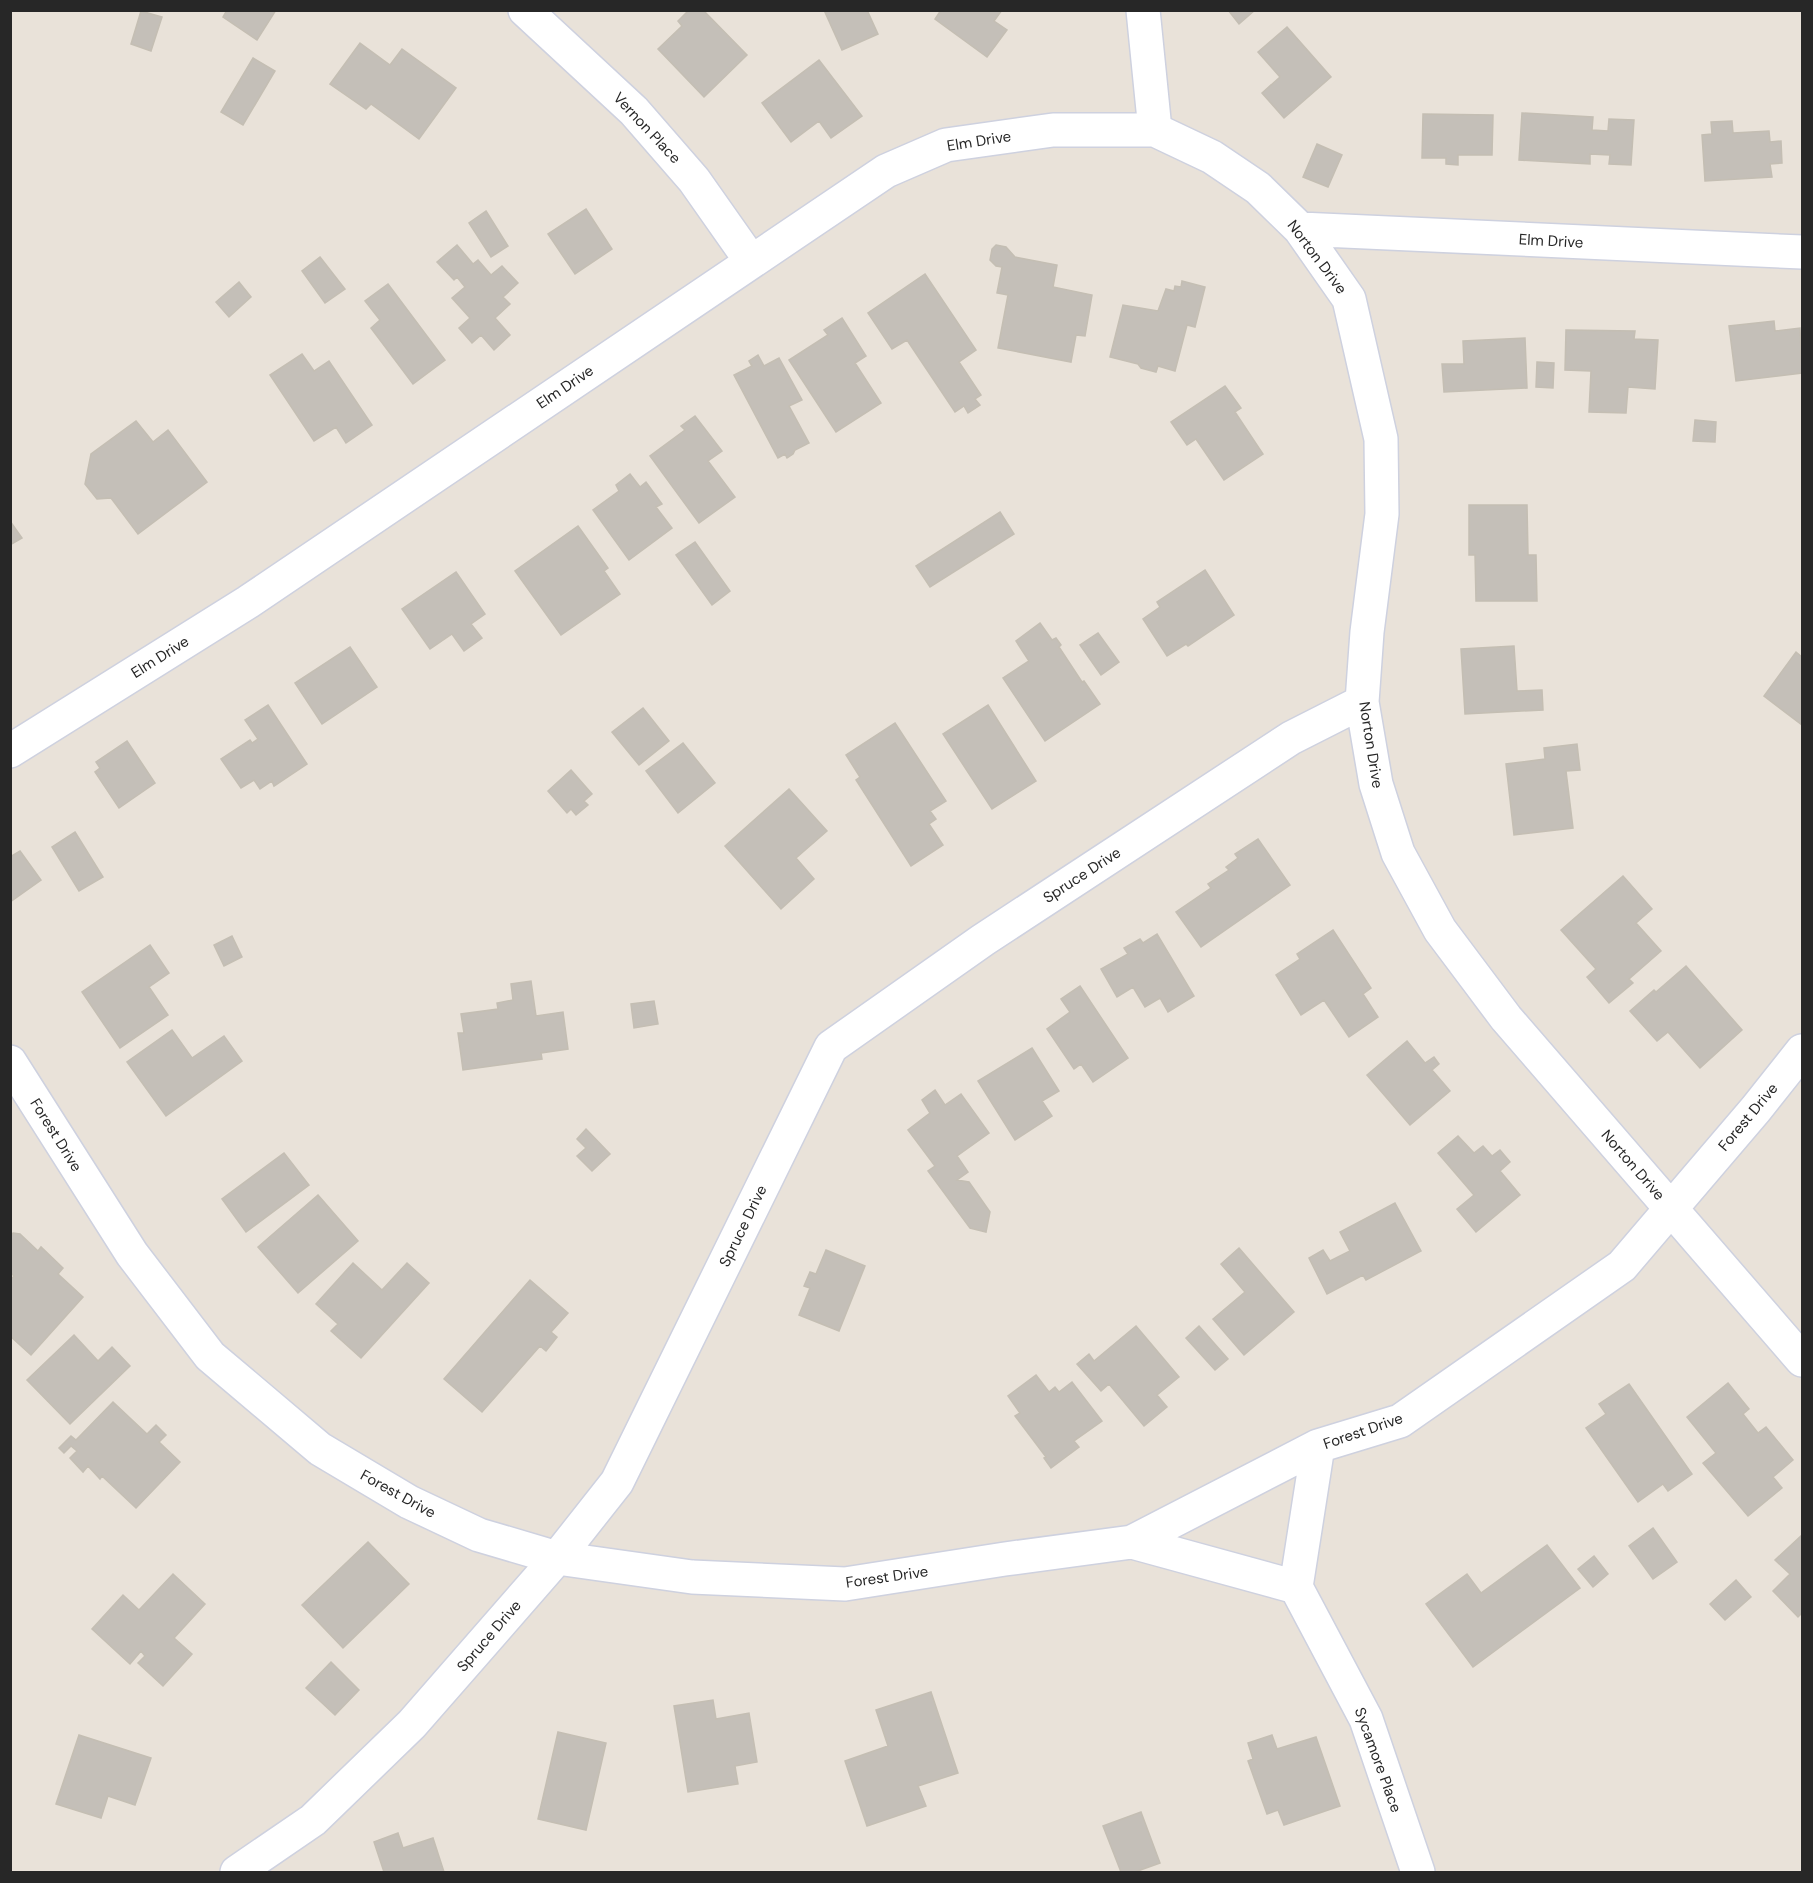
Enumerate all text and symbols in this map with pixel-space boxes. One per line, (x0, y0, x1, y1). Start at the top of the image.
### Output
street label: Vernon Place (609, 88, 685, 168)
street label: Elm Drive (945, 126, 1013, 156)
street label: Norton Drive (1283, 216, 1351, 298)
street label: Elm Drive (1518, 229, 1584, 253)
street label: Elm Drive (533, 361, 597, 413)
street label: Elm Drive (127, 631, 193, 683)
street label: Norton Drive (1354, 700, 1388, 790)
street label: Spruce Drive (1039, 842, 1125, 908)
street label: Forest Drive (1714, 1079, 1782, 1155)
street label: Forest Drive (26, 1095, 86, 1175)
street label: Norton Drive (1597, 1125, 1669, 1205)
street label: Spruce Drive (715, 1182, 771, 1270)
street label: Forest Drive (1321, 1408, 1405, 1454)
street label: Forest Drive (357, 1465, 439, 1523)
street label: Forest Drive (845, 1561, 929, 1593)
street label: Spruce Drive (452, 1596, 526, 1676)
street label: Sycamore Place (1350, 1705, 1406, 1815)

